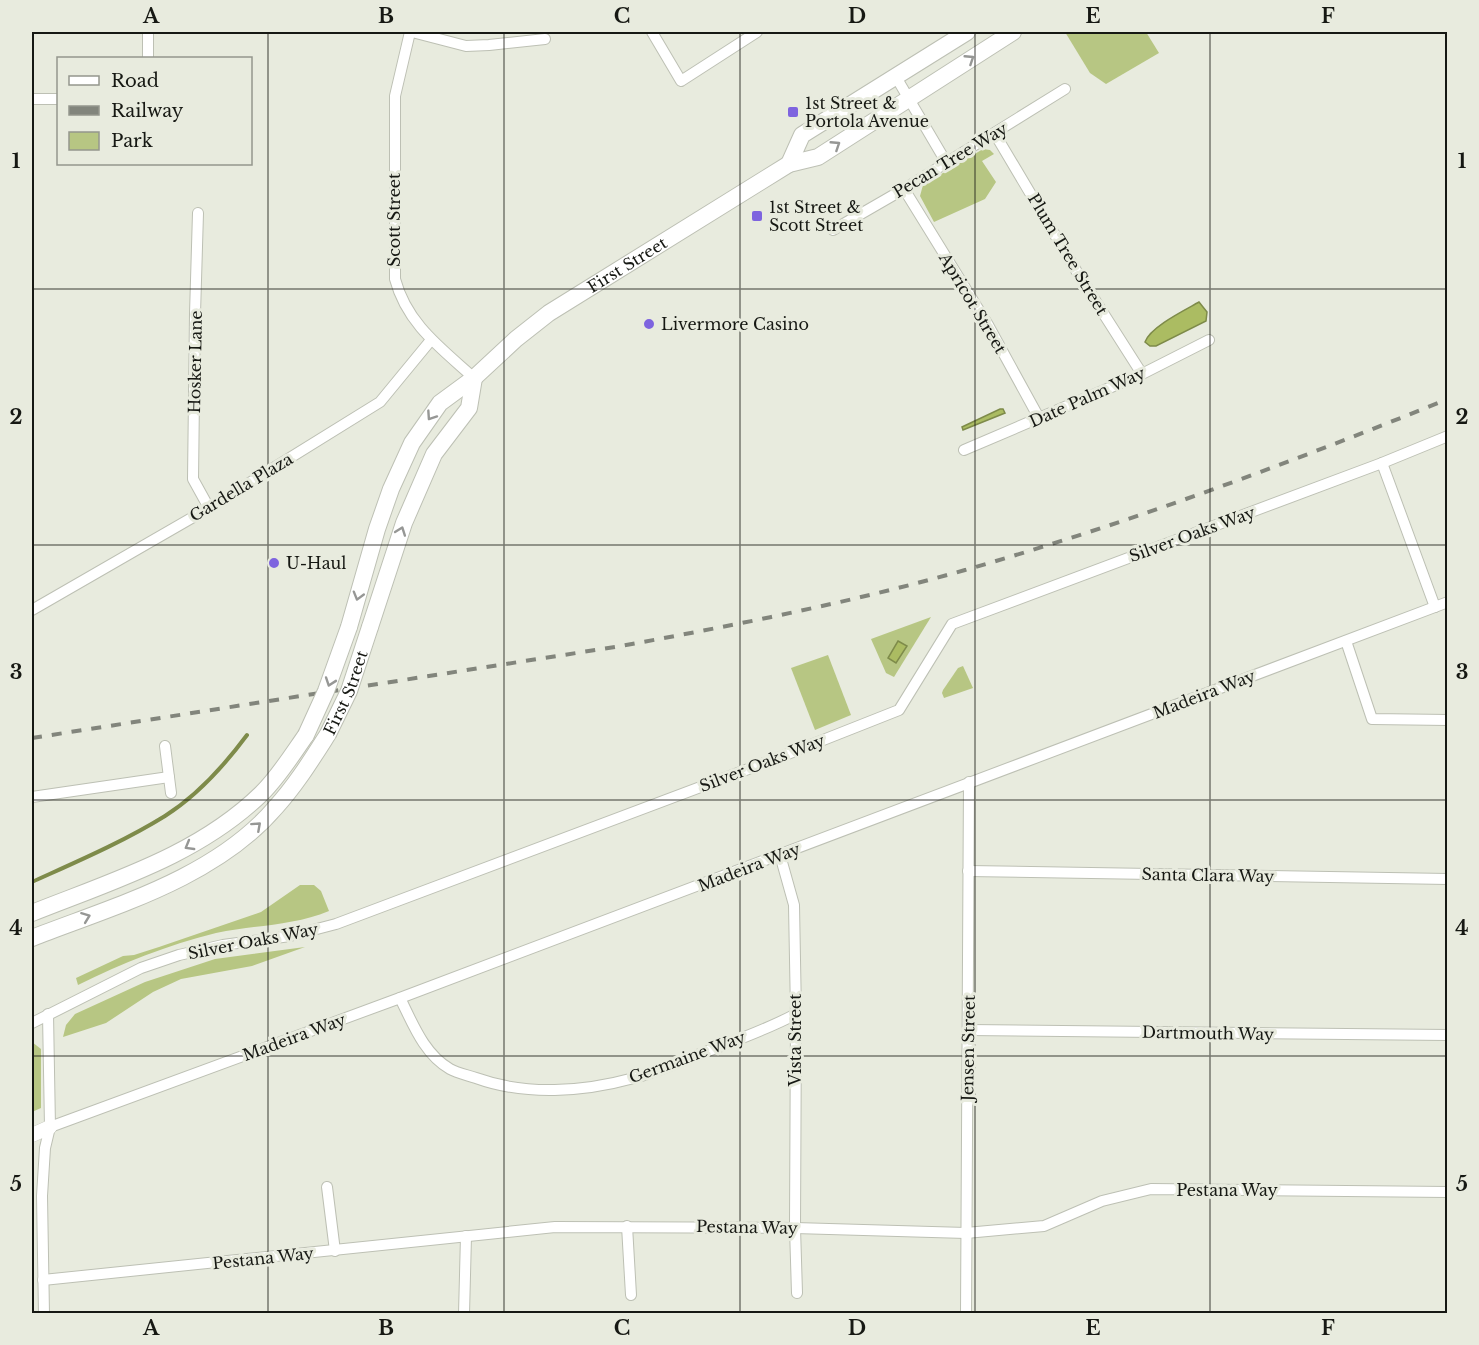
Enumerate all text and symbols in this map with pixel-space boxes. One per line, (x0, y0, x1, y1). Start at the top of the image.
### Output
text: A (142, 4, 160, 28)
text: B (378, 4, 394, 28)
text: C (614, 4, 630, 28)
text: D (848, 4, 866, 28)
text: E (1085, 4, 1101, 28)
text: F (1321, 4, 1335, 28)
one-way arrow (963, 55, 974, 66)
legend (57, 57, 252, 165)
text: Road (111, 70, 159, 92)
place label: 1st Street & Portola Avenue (805, 93, 929, 131)
text: Railway (111, 100, 184, 122)
marker: 1st Street & Portola Avenue (786, 105, 800, 119)
street label: Pecan Tree Way (889, 118, 1011, 202)
text: Park (111, 130, 153, 152)
one-way arrow (829, 141, 840, 152)
text: 1 (12, 149, 21, 173)
text: 1 (1458, 149, 1467, 173)
street label: Scott Street (384, 173, 404, 267)
street label: Plum Tree Street (1024, 190, 1112, 318)
place label: 1st Street & Scott Street (769, 197, 863, 235)
marker: 1st Street & Scott Street (750, 209, 764, 223)
street label: First Street (583, 232, 670, 297)
street label: Apricot Street (935, 248, 1011, 357)
street label: Hosker Lane (184, 310, 206, 414)
place label: Livermore Casino (661, 314, 809, 334)
marker: Livermore Casino (642, 317, 656, 331)
street label: Date Palm Way (1026, 362, 1149, 432)
text: 2 (9, 405, 23, 429)
text: 2 (1455, 405, 1469, 429)
one-way arrow (427, 410, 438, 421)
street label: Gardella Plaza (186, 448, 296, 526)
street label: Silver Oaks Way (1126, 502, 1258, 566)
one-way arrow (394, 526, 407, 537)
place label: U-Haul (286, 553, 346, 573)
marker: U-Haul (267, 556, 281, 570)
one-way arrow (352, 591, 365, 601)
street label: First Street (319, 648, 372, 738)
text: 3 (10, 660, 22, 684)
text: 3 (1456, 660, 1468, 684)
street label: Madeira Way (1150, 665, 1259, 723)
one-way arrow (324, 676, 337, 687)
street label: Silver Oaks Way (697, 730, 828, 796)
one-way arrow (250, 822, 261, 833)
street label: Madeira Way (695, 838, 804, 896)
one-way arrow (185, 839, 195, 851)
street label: Santa Clara Way (1141, 864, 1275, 886)
one-way arrow (80, 912, 91, 924)
text: 4 (9, 916, 23, 940)
text: 4 (1455, 916, 1469, 940)
street label: Silver Oaks Way (186, 918, 321, 963)
street label: Vista Street (785, 994, 805, 1087)
street label: Jensen Street (957, 995, 979, 1103)
street label: Madeira Way (240, 1009, 349, 1065)
street label: Dartmouth Way (1142, 1022, 1275, 1044)
street label: Germaine Way (626, 1026, 749, 1087)
text: 5 (10, 1172, 22, 1196)
text: 5 (1456, 1172, 1468, 1196)
street label: Pestana Way (1176, 1180, 1279, 1200)
street label: Pestana Way (696, 1216, 799, 1238)
street label: Pestana Way (211, 1243, 315, 1273)
text: A (142, 1316, 160, 1340)
text: B (378, 1316, 394, 1340)
text: C (614, 1316, 630, 1340)
text: D (848, 1316, 866, 1340)
text: E (1085, 1316, 1101, 1340)
text: F (1321, 1316, 1335, 1340)

